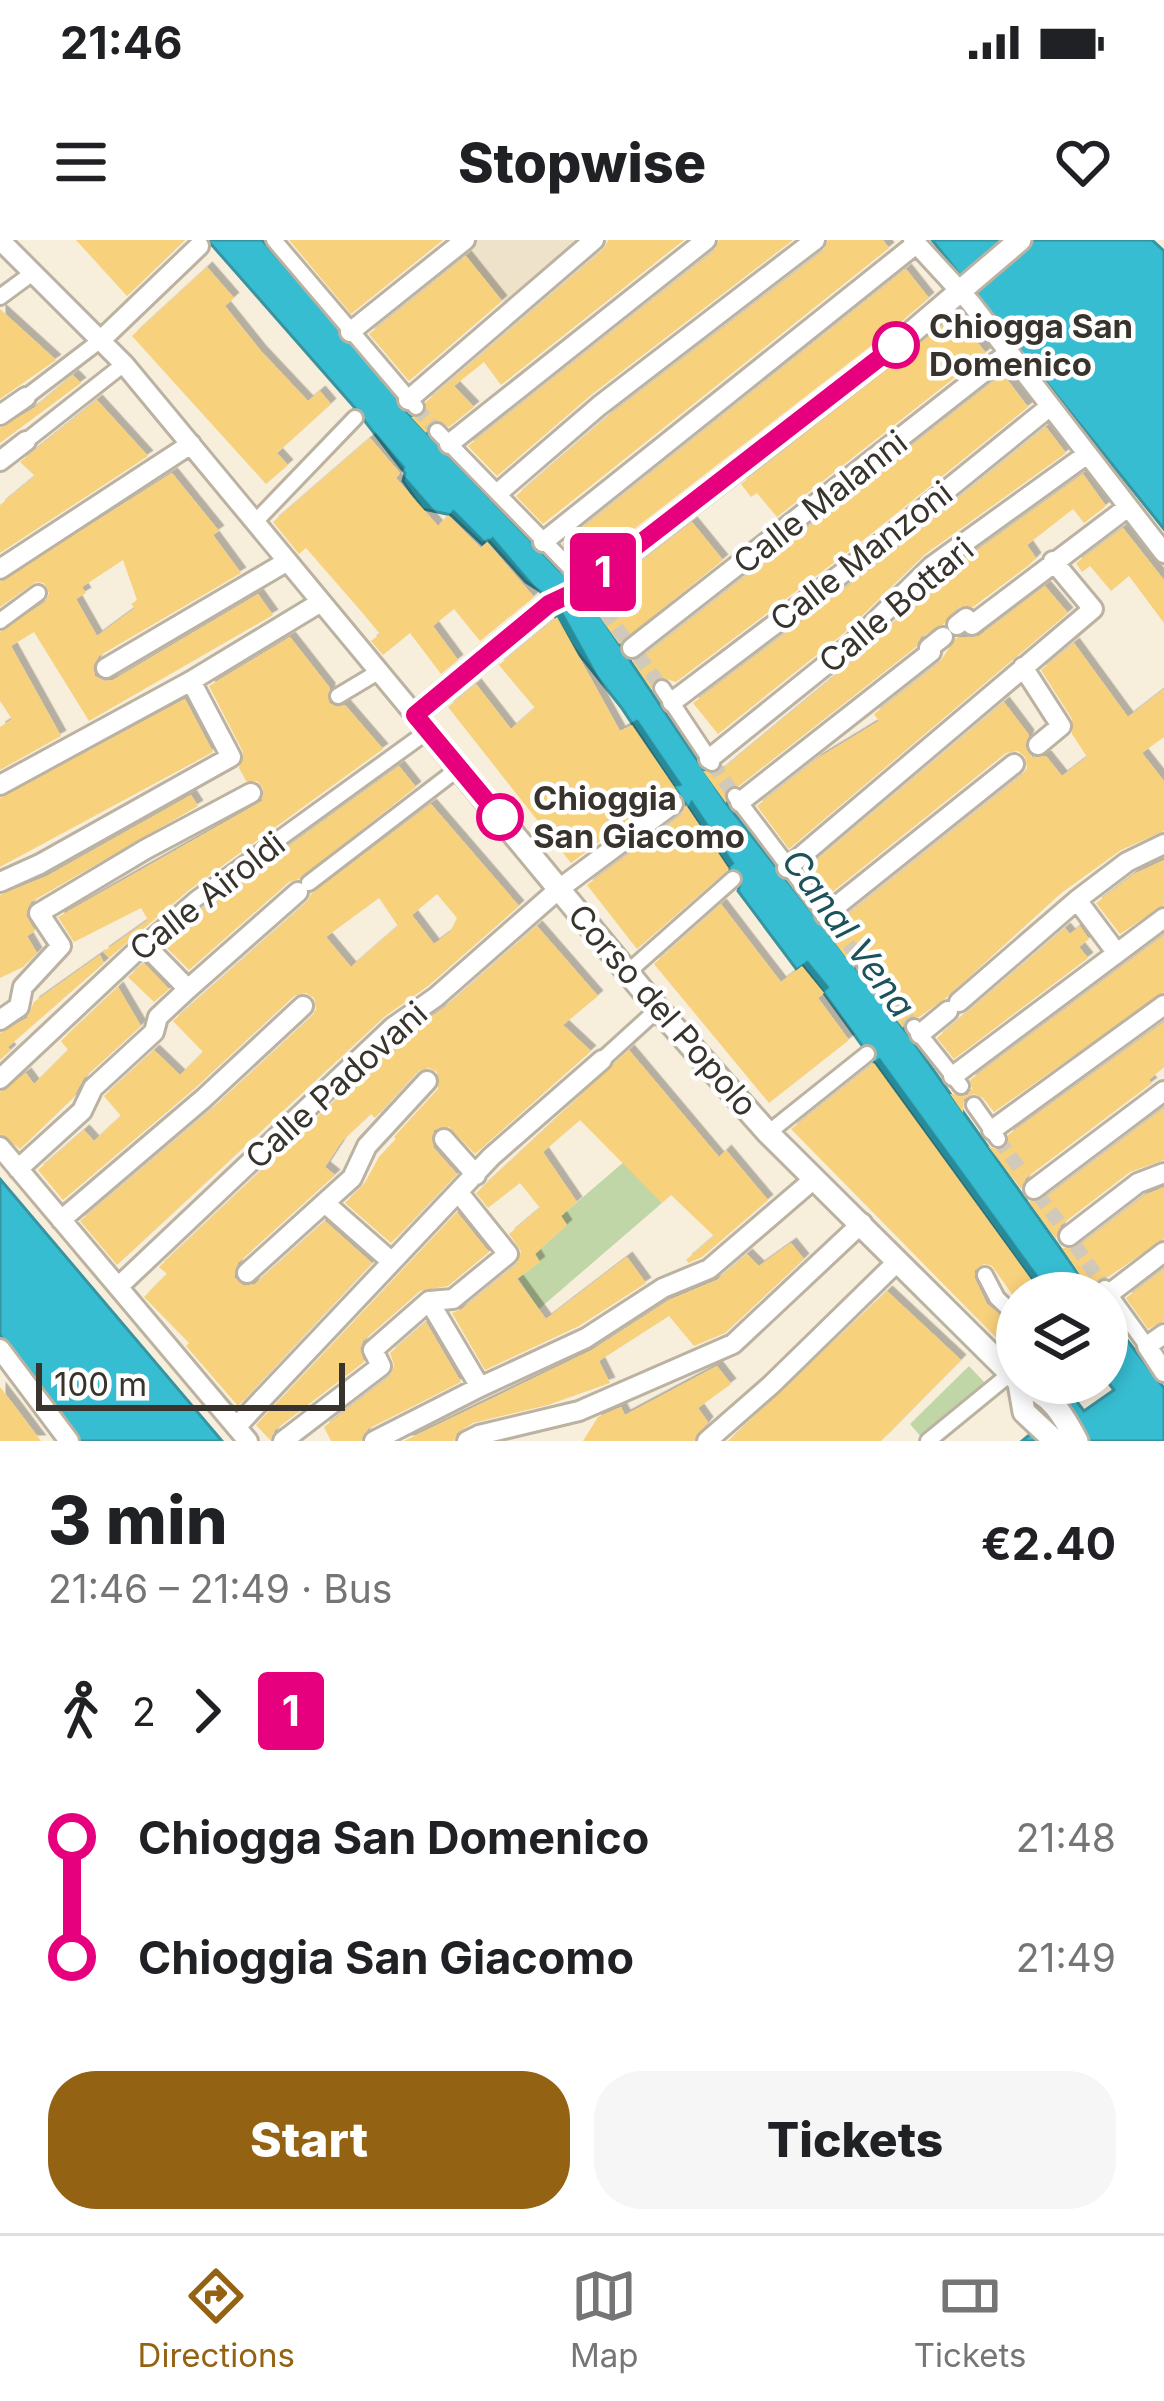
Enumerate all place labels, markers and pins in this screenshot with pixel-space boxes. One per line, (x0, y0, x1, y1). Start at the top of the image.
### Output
place label: Chiogga San Domenico (929, 306, 1133, 384)
marker: Chiogga San Domenico (874, 323, 918, 367)
place label: Chioggia San Giacomo (533, 778, 745, 856)
marker: Chioggia San Giacomo (478, 795, 522, 839)

